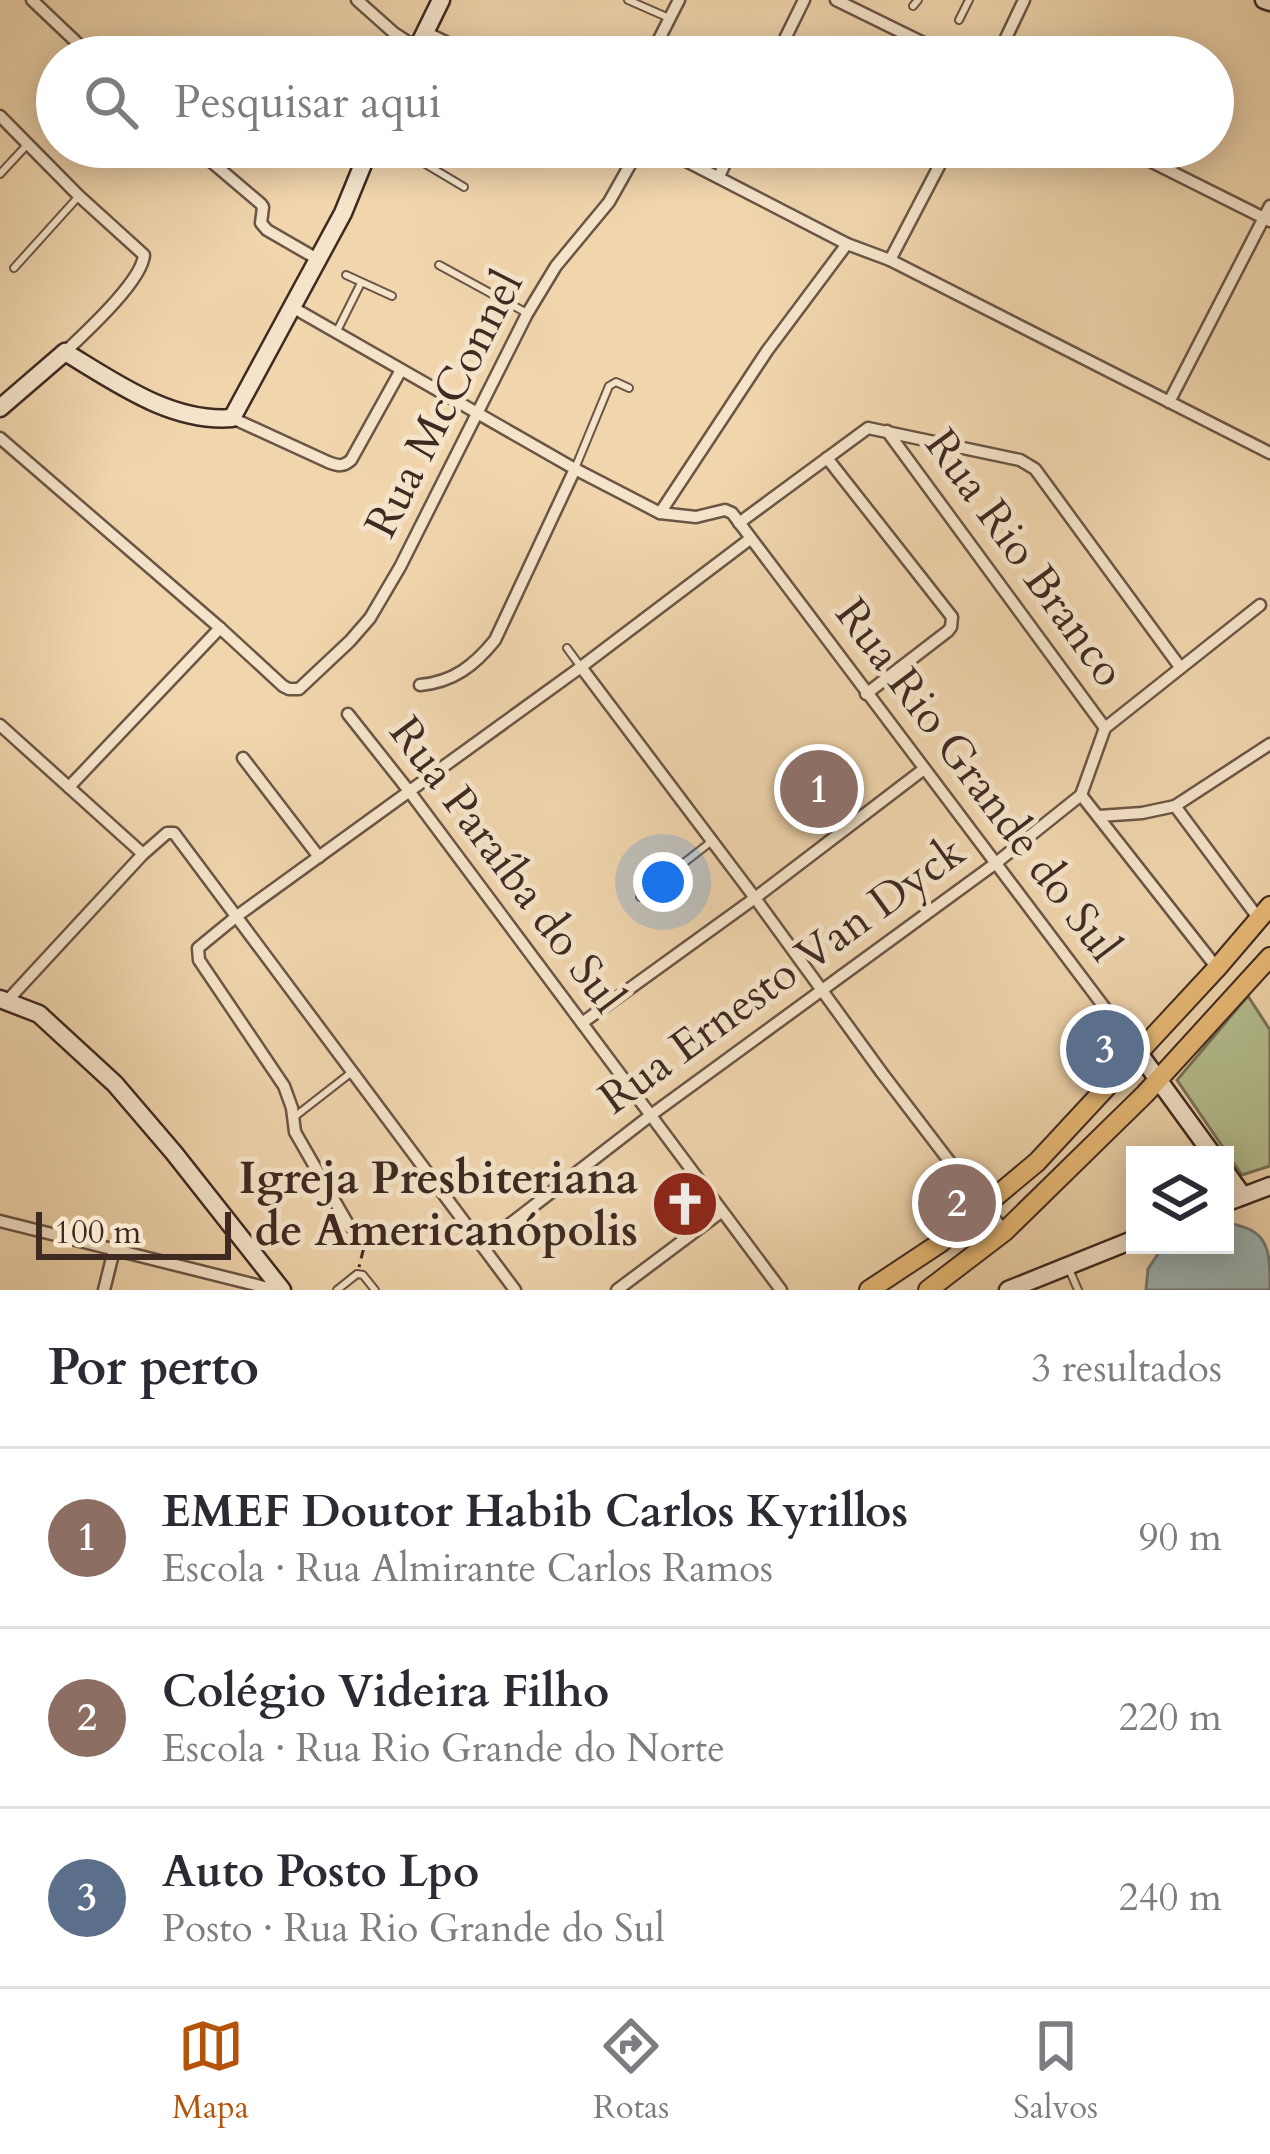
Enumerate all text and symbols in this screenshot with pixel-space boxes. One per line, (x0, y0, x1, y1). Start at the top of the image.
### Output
search box (36, 36, 1234, 168)
icon: search (78, 69, 144, 135)
text: Pesquisar aqui (174, 72, 441, 133)
street label: Rua McConnel (351, 260, 537, 548)
street label: Rua Rio Branco (911, 417, 1139, 699)
street label: Rua Rio Grande do Sul (821, 586, 1135, 974)
street label: Rua Paraíba do Sul (375, 704, 639, 1026)
pin: 1 (780, 744, 858, 834)
street label: Rua Ernesto Van Dyck (587, 821, 977, 1129)
your location (633, 852, 693, 912)
pin: 3 (1066, 1004, 1144, 1094)
map controls (1126, 1146, 1234, 1254)
button: layers (1126, 1146, 1234, 1254)
place label: Igreja Presbiteriana de Americanópolis (239, 1148, 638, 1261)
pin: 2 (918, 1158, 996, 1248)
church icon: Igreja Presbiteriana de Americanópolis (650, 1169, 720, 1239)
scale bar (36, 1206, 231, 1259)
text: 100 m (54, 1210, 141, 1255)
text: Por perto (48, 1333, 259, 1403)
text: 3 resultados (1031, 1342, 1222, 1395)
text: EMEF Doutor Habib Carlos Kyrillos (162, 1481, 908, 1542)
text: 1 (77, 1511, 97, 1564)
text: 90 m (1139, 1511, 1222, 1564)
text: Escola · Rua Almirante Carlos Ramos (162, 1542, 773, 1595)
text: Colégio Videira Filho (162, 1661, 609, 1722)
text: 2 (77, 1691, 97, 1744)
text: 220 m (1119, 1691, 1222, 1744)
text: Escola · Rua Rio Grande do Norte (162, 1722, 725, 1775)
text: Auto Posto Lpo (162, 1841, 479, 1902)
text: 3 (77, 1871, 97, 1924)
text: 240 m (1119, 1871, 1222, 1924)
text: Posto · Rua Rio Grande do Sul (162, 1902, 665, 1955)
tab: Mapa (172, 2013, 249, 2130)
tab: Rotas (593, 2013, 669, 2130)
tab: Salvos (1013, 2013, 1098, 2130)

